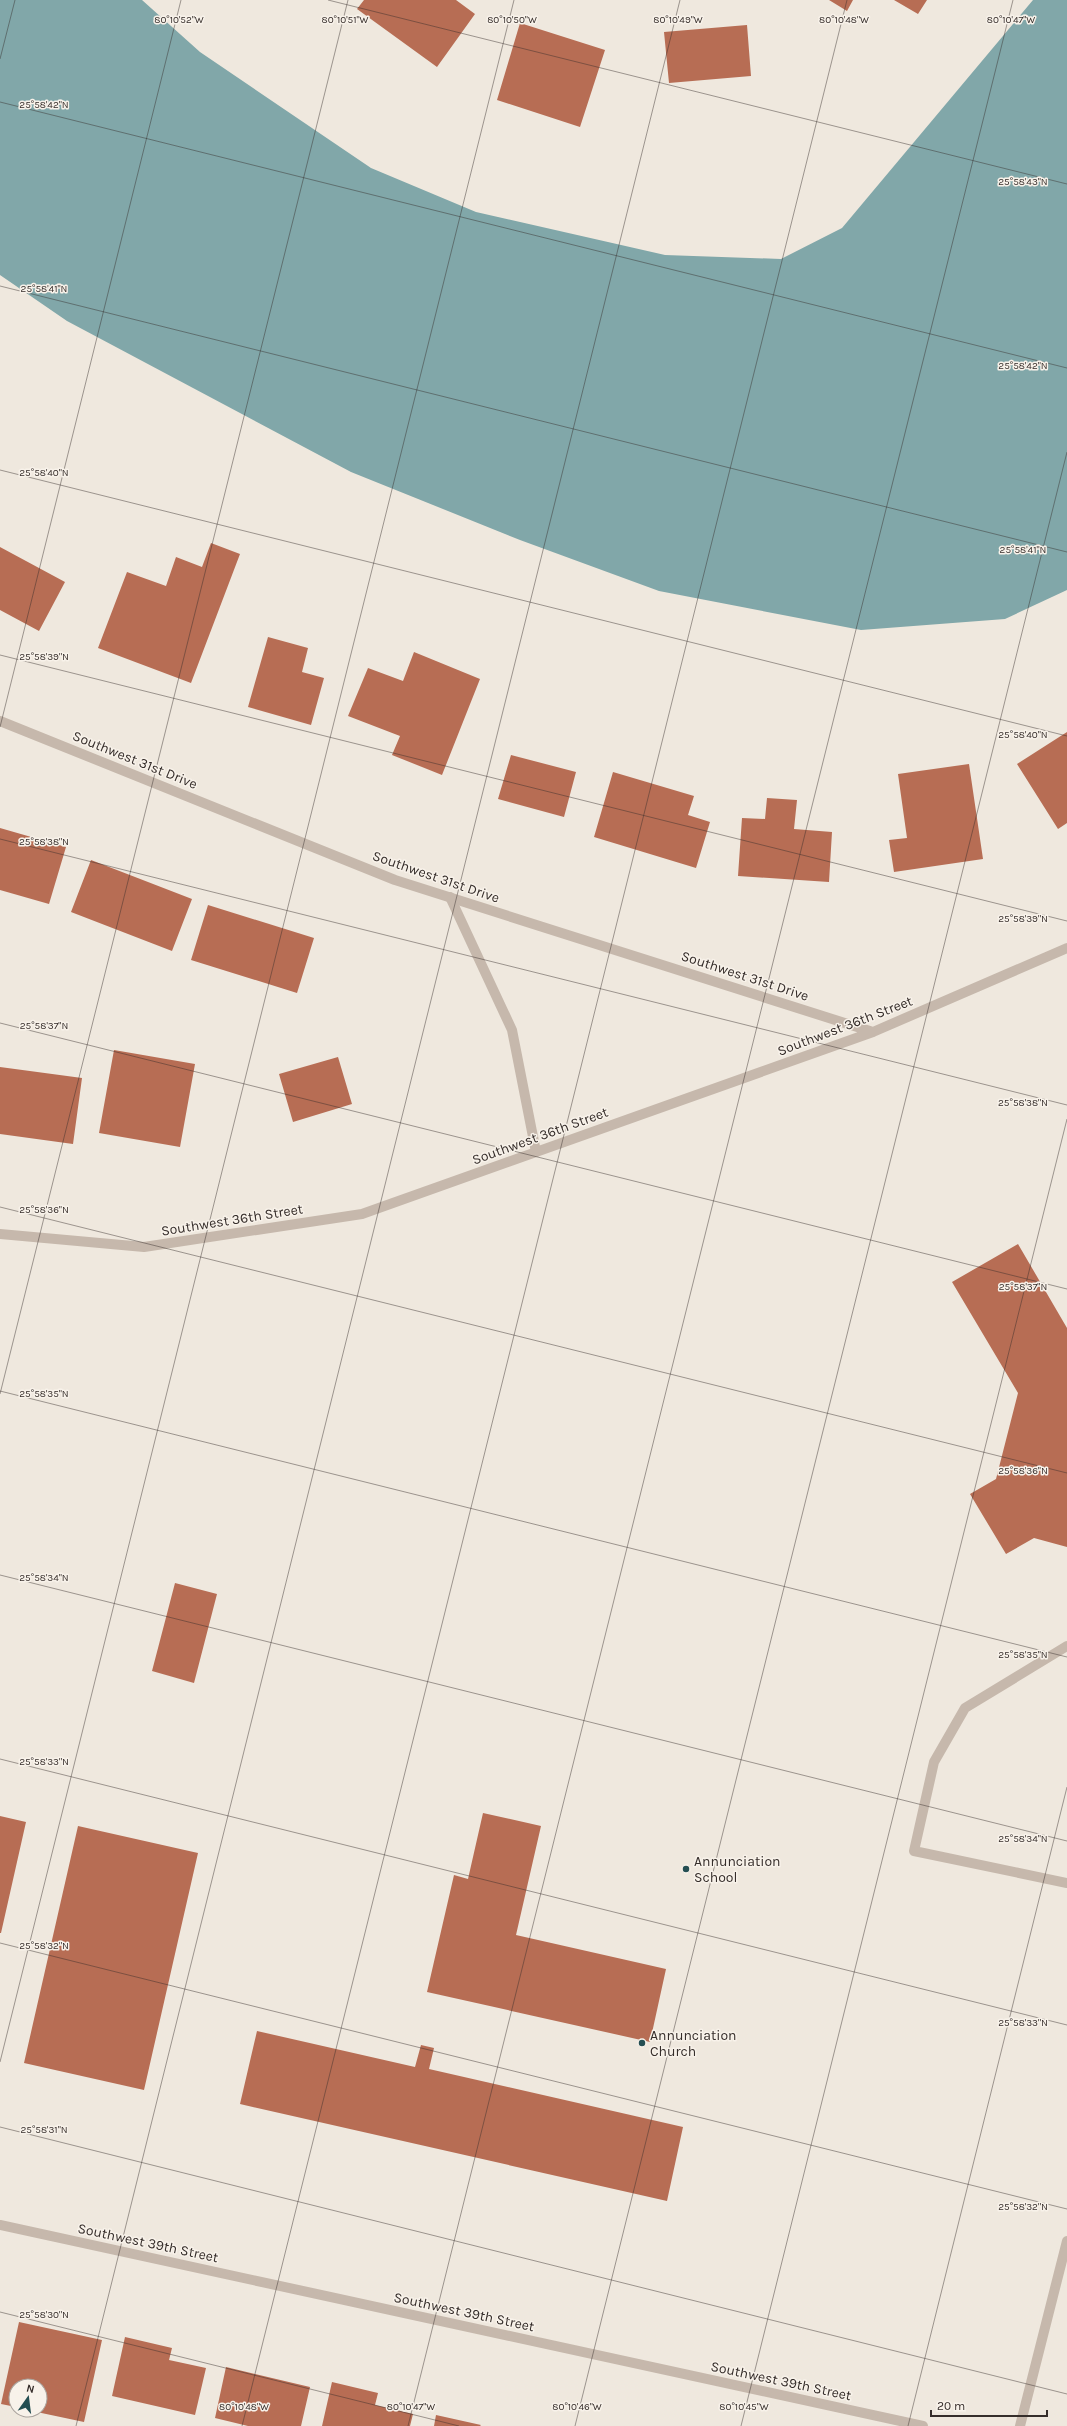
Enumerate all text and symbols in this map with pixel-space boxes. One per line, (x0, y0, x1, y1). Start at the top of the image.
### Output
text: 80°10'52"W (154, 14, 204, 26)
text: 80°10'51"W (321, 14, 369, 26)
text: 80°10'50"W (487, 14, 537, 26)
text: 80°10'49"W (653, 14, 703, 26)
text: 80°10'48"W (819, 14, 869, 26)
text: 80°10'47"W (987, 14, 1035, 26)
text: 25°58'42"N (19, 99, 69, 111)
text: 25°58'43"N (998, 176, 1048, 188)
text: 25°58'41"N (21, 283, 67, 295)
text: 25°58'42"N (998, 360, 1048, 372)
text: 25°58'40"N (19, 467, 69, 479)
text: 25°58'41"N (1000, 544, 1046, 556)
text: 25°58'39"N (19, 651, 69, 663)
street label: Southwest 31st Drive (70, 727, 200, 793)
text: 25°58'40"N (998, 729, 1048, 741)
text: 25°58'38"N (19, 836, 69, 848)
street label: Southwest 31st Drive (370, 847, 502, 907)
text: 25°58'39"N (998, 913, 1048, 925)
street label: Southwest 31st Drive (679, 947, 811, 1005)
street label: Southwest 36th Street (775, 992, 915, 1060)
text: 25°58'37"N (20, 1020, 68, 1032)
text: 25°58'38"N (998, 1097, 1048, 1109)
street label: Southwest 36th Street (470, 1103, 610, 1169)
street label: Southwest 36th Street (160, 1200, 304, 1240)
text: 25°58'36"N (19, 1204, 69, 1216)
text: 25°58'37"N (999, 1281, 1047, 1293)
text: 25°58'35"N (19, 1388, 69, 1400)
text: 25°58'36"N (998, 1465, 1048, 1477)
text: 25°58'34"N (19, 1572, 69, 1584)
text: 25°58'35"N (998, 1649, 1048, 1661)
text: 25°58'33"N (19, 1756, 69, 1768)
text: 25°58'34"N (998, 1833, 1048, 1845)
place label: Annunciation School (694, 1853, 781, 1886)
marker: Annunciation School (681, 1864, 691, 1874)
text: 25°58'32"N (19, 1940, 69, 1952)
text: 25°58'33"N (998, 2017, 1048, 2029)
place label: Annunciation Church (650, 2027, 737, 2060)
marker: Annunciation Church (637, 2038, 647, 2048)
text: 25°58'31"N (20, 2124, 68, 2136)
text: 25°58'32"N (998, 2201, 1048, 2213)
street label: Southwest 39th Street (76, 2220, 220, 2266)
street label: Southwest 39th Street (392, 2289, 536, 2335)
text: 25°58'30"N (19, 2309, 69, 2321)
street label: Southwest 39th Street (709, 2358, 853, 2404)
north arrow (8, 2378, 48, 2418)
text: N (25, 2382, 36, 2396)
scale bar (931, 2392, 1047, 2418)
text: 20 m (937, 2399, 965, 2413)
text: 80°10'48"W (219, 2401, 269, 2413)
text: 80°10'47"W (387, 2401, 435, 2413)
text: 80°10'46"W (552, 2401, 602, 2413)
text: 80°10'45"W (719, 2401, 769, 2413)

